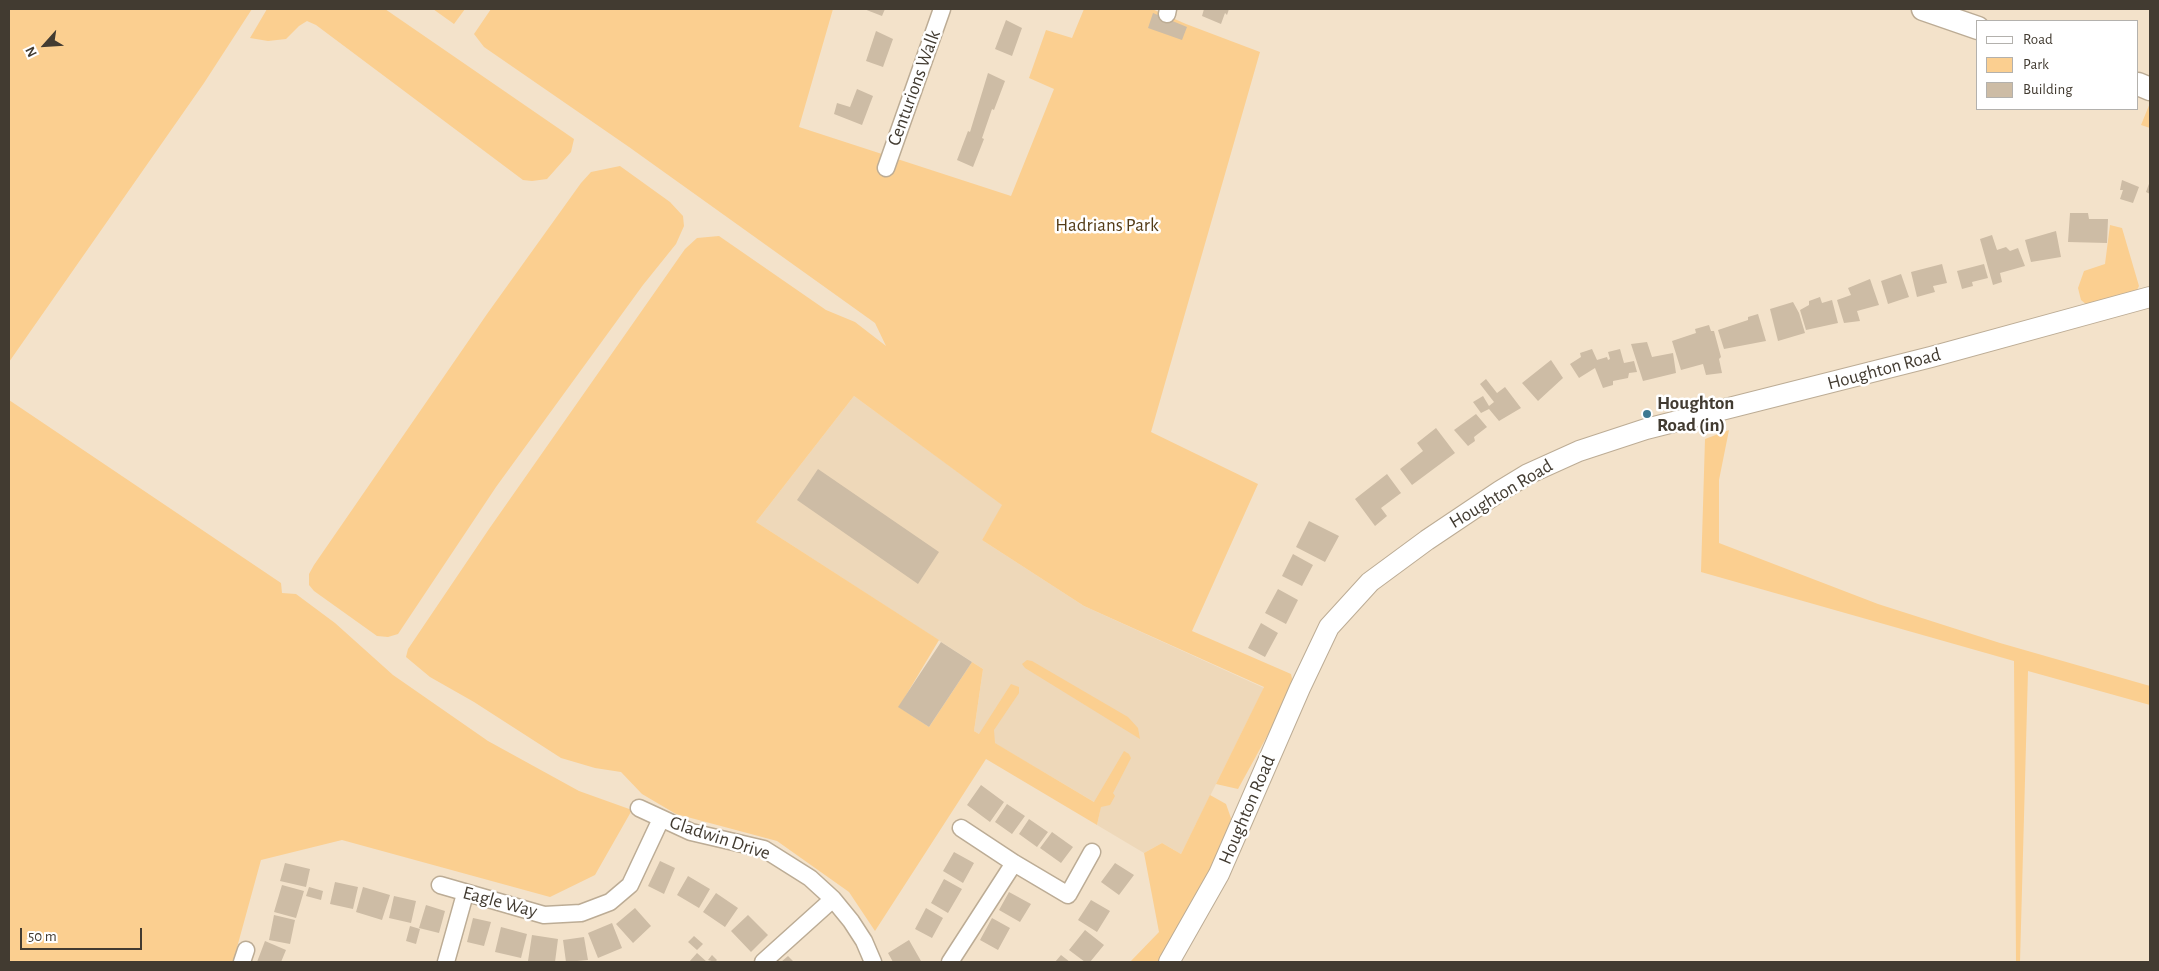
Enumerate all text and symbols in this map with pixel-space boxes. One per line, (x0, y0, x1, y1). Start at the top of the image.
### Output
north arrow (20, 20, 70, 70)
legend (1976, 20, 2139, 110)
street label: Centurions Walk (883, 27, 945, 149)
text: Road (2023, 32, 2053, 47)
text: N (23, 44, 40, 59)
text: Park (2023, 57, 2049, 72)
text: Building (2023, 82, 2073, 97)
park label: Hadrians Park (1055, 214, 1159, 236)
street label: Houghton Road (1825, 343, 1943, 395)
place label: Houghton Road (in) (1657, 392, 1734, 436)
marker: Houghton Road (in) (1641, 408, 1653, 420)
street label: Houghton Road (1445, 454, 1557, 534)
street label: Houghton Road (1214, 752, 1280, 868)
street label: Gladwin Drive (667, 811, 773, 865)
street label: Eagle Way (460, 881, 540, 923)
scale bar (22, 918, 145, 950)
text: 50 m (28, 929, 57, 944)

